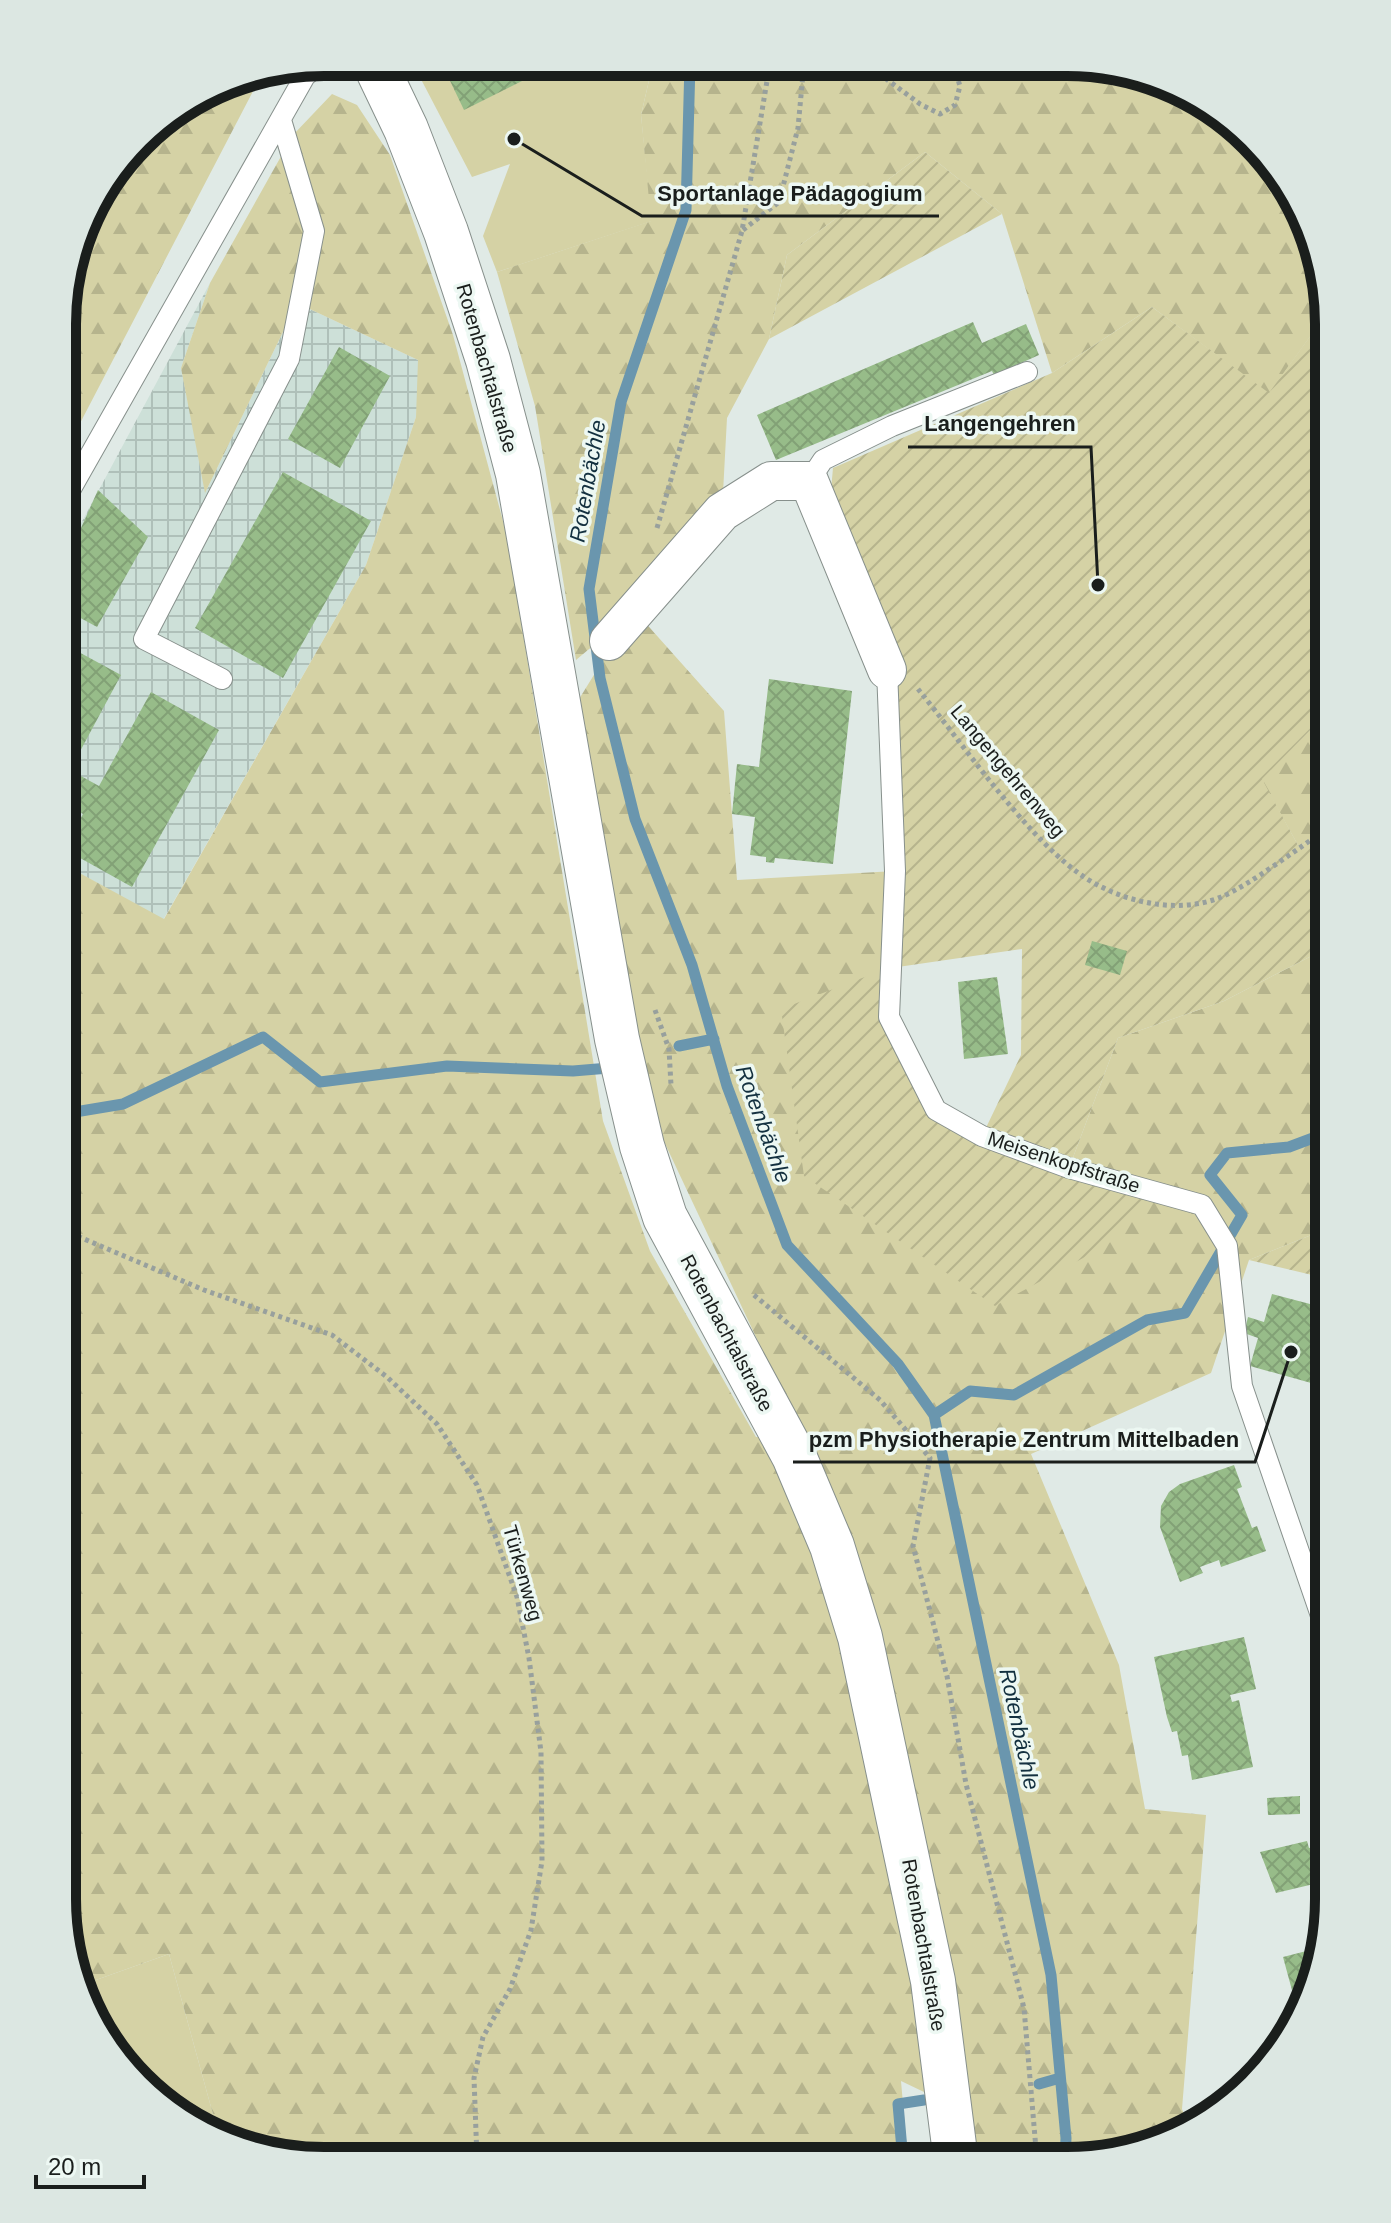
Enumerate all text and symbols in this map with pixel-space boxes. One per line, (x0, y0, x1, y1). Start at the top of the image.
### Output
callout: Sportanlage Pädagogium (642, 170, 939, 216)
text: Sportanlage Pädagogium (657, 181, 923, 206)
street label: Rotenbachtalstraße (452, 281, 522, 455)
callout: Langengehren (908, 401, 1091, 447)
text: Langengehren (924, 411, 1076, 436)
water label: Rotenbächle (564, 418, 611, 544)
street label: Langengehrenweg (946, 700, 1070, 842)
water label: Rotenbächle (731, 1062, 796, 1186)
street label: Meisenkopfstraße (985, 1127, 1143, 1197)
street label: Rotenbachtalstraße (676, 1251, 778, 1415)
callout: pzm Physiotherapie Zentrum Mittelbaden (793, 1416, 1255, 1462)
text: pzm Physiotherapie Zentrum Mittelbaden (809, 1427, 1239, 1452)
street label: Türkenweg (499, 1522, 547, 1624)
water label: Rotenbächle (994, 1666, 1045, 1792)
street label: Rotenbachtalstraße (898, 1857, 950, 2033)
scale bar (36, 2139, 144, 2189)
text: 20 m (48, 2153, 101, 2180)

